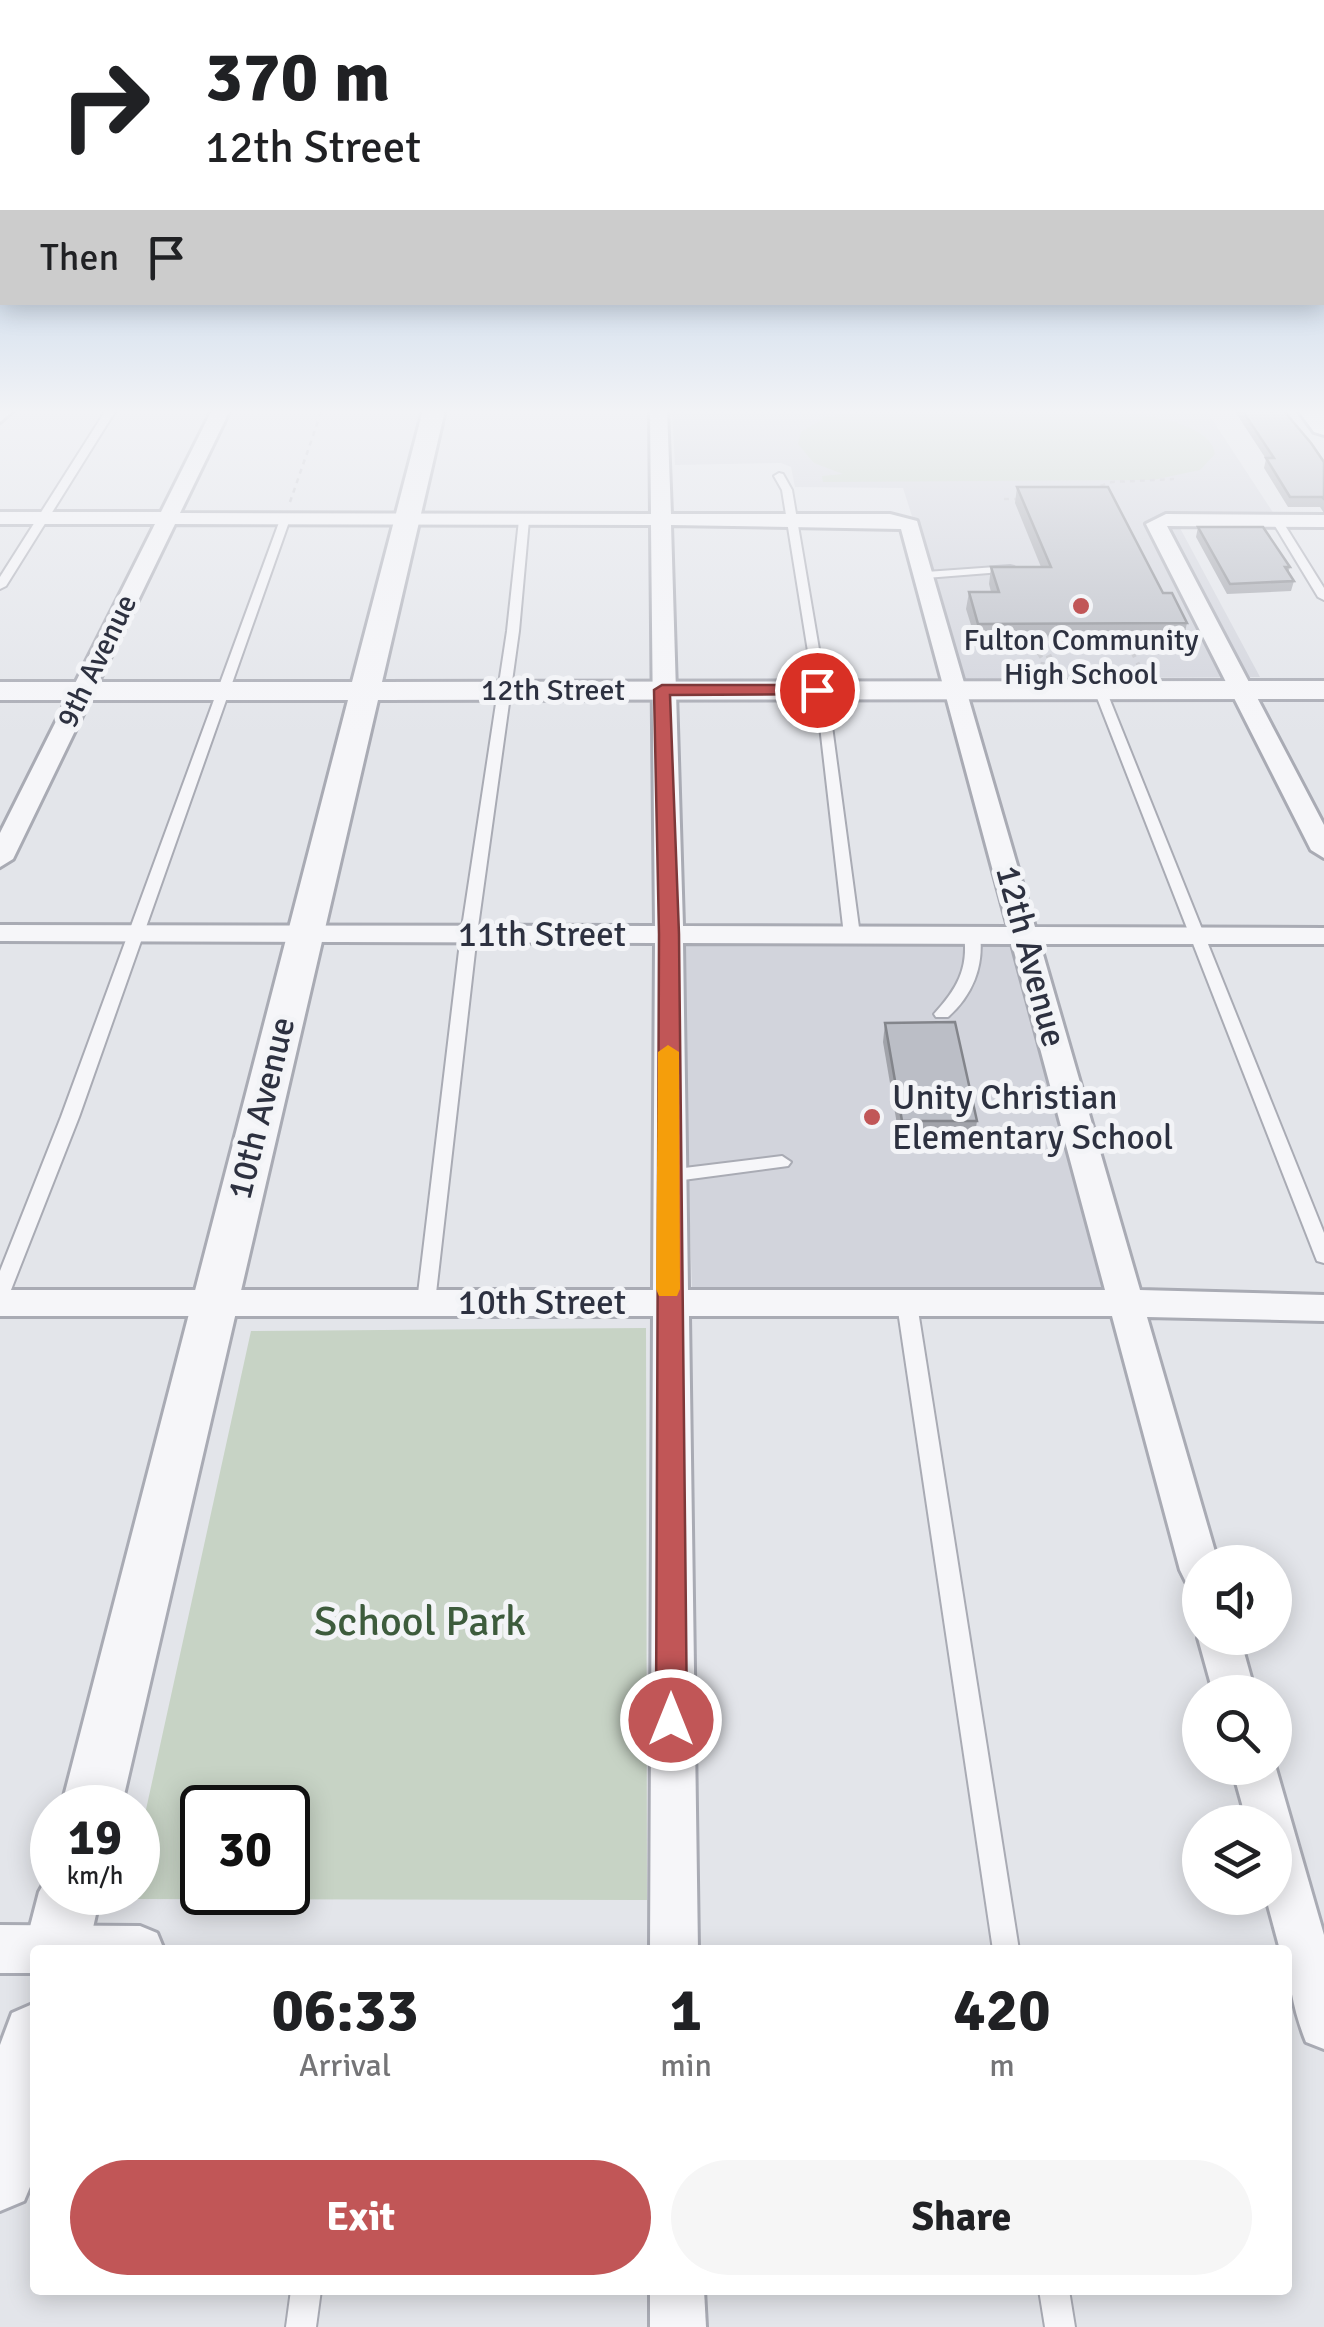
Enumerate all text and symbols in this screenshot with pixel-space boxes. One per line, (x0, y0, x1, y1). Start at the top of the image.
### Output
text: 370 m (205, 34, 390, 120)
icon: right (40, 40, 170, 170)
text: 12th Street (205, 120, 421, 175)
icon: arrive (139, 230, 194, 285)
text: Then (40, 234, 119, 281)
street label: 9th Avenue (49, 588, 145, 734)
marker: Fulton Community High School (1070, 595, 1092, 617)
place label: Fulton Community High School (963, 622, 1199, 693)
pin (775, 648, 860, 733)
icon: arrive (790, 663, 845, 718)
street label: 12th Street (481, 672, 625, 709)
street label: 12th Avenue (986, 860, 1076, 1052)
street label: 11th Street (458, 913, 626, 956)
street label: 10th Avenue (218, 1012, 304, 1204)
place label: Unity Christian Elementary School (892, 1076, 1173, 1159)
marker: Unity Christian Elementary School (861, 1106, 883, 1128)
street label: 10th Street (458, 1281, 626, 1324)
map controls (1182, 1545, 1292, 1915)
button: sound (1182, 1545, 1292, 1655)
park label: School Park (314, 1596, 526, 1647)
position arrow (619, 1668, 723, 1772)
button: search (1182, 1675, 1292, 1785)
speed limit sign: 30 (180, 1785, 310, 1915)
button: layers (1182, 1805, 1292, 1915)
text: 19 (68, 1807, 122, 1869)
text: km/h (67, 1860, 123, 1891)
text: 06:33 (271, 1974, 419, 2048)
text: 1 (670, 1974, 702, 2048)
text: 420 (953, 1974, 1051, 2048)
text: Arrival (299, 2046, 391, 2085)
text: min (660, 2046, 712, 2085)
text: m (989, 2046, 1015, 2085)
button: Exit (70, 2160, 651, 2275)
button: Share (671, 2160, 1252, 2275)

